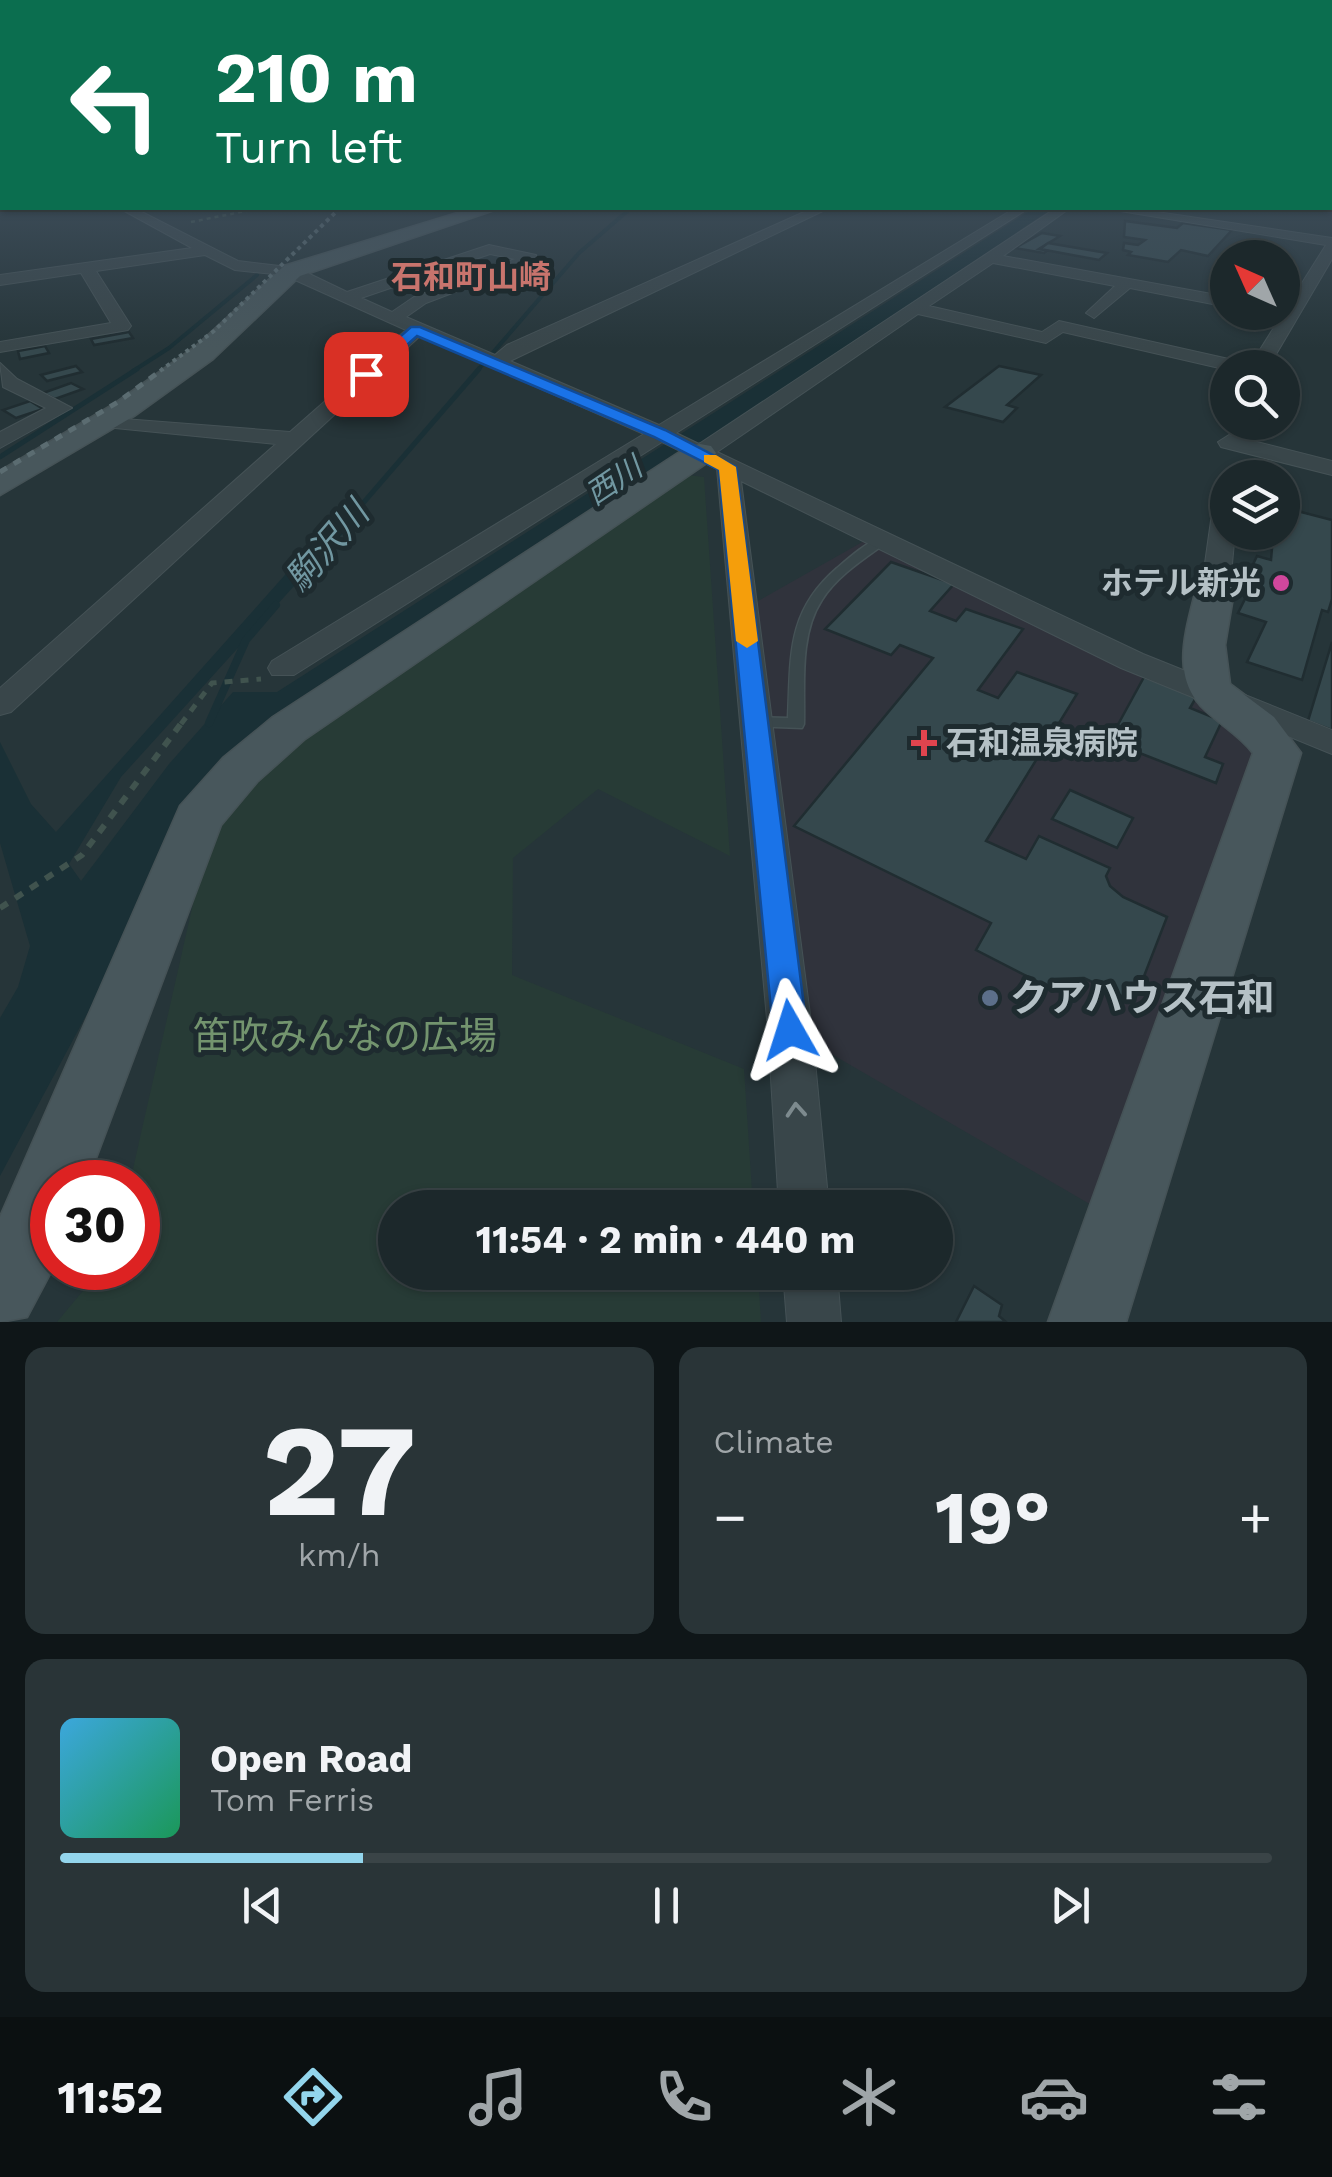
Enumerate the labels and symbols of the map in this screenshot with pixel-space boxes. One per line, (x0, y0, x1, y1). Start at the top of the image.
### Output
north arrow (1210, 240, 1300, 330)
district label: 石和町山崎 (391, 258, 551, 296)
pin (324, 332, 409, 417)
water label: 西川 (579, 448, 651, 512)
water label: 駒沢川 (277, 490, 380, 599)
place label: ホテル新光 (1101, 564, 1261, 602)
marker: ホテル新光 (1270, 572, 1292, 594)
place label: 石和温泉病院 (946, 724, 1138, 762)
marker: 石和温泉病院 (911, 730, 937, 756)
place label: クアハウス石和 (1010, 976, 1274, 1020)
position arrow (738, 978, 842, 1082)
marker: クアハウス石和 (979, 987, 1001, 1009)
park label: 笛吹みんなの広場 (193, 1014, 497, 1058)
one-way arrow (786, 1102, 808, 1118)
speed limit sign: 30 (30, 1160, 160, 1290)

